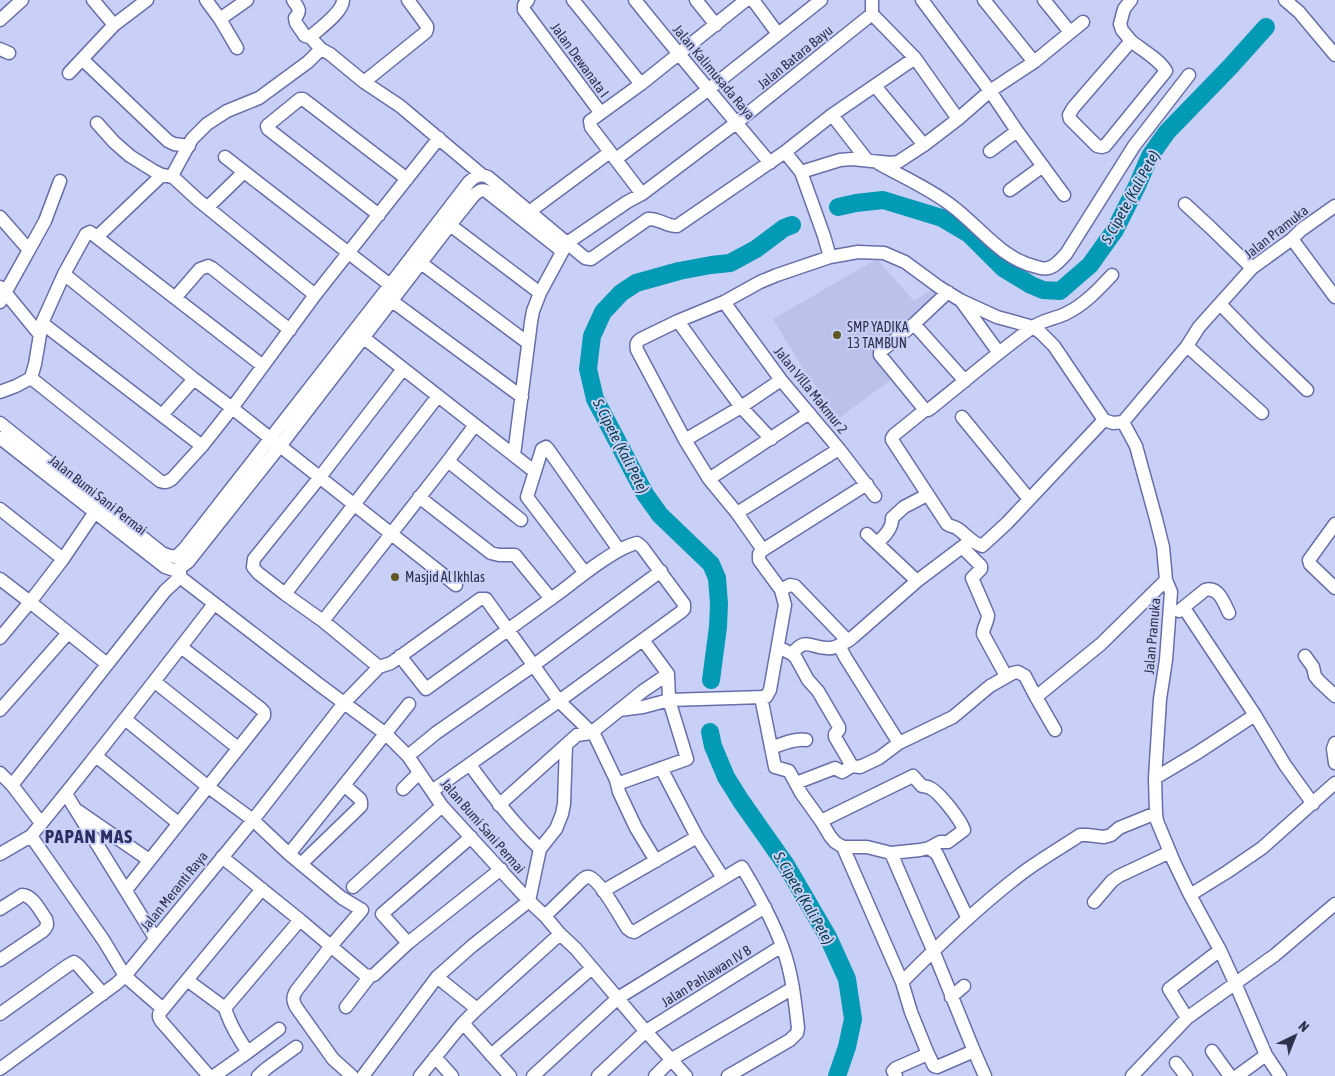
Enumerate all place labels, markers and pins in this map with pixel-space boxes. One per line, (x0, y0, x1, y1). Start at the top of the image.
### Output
place label: SMP YADIKA 13 TAMBUN (847, 319, 909, 351)
marker: SMP YADIKA 13 TAMBUN (831, 329, 843, 341)
place label: Masjid Al Ikhlas (405, 569, 485, 585)
marker: Masjid Al Ikhlas (389, 571, 401, 583)

